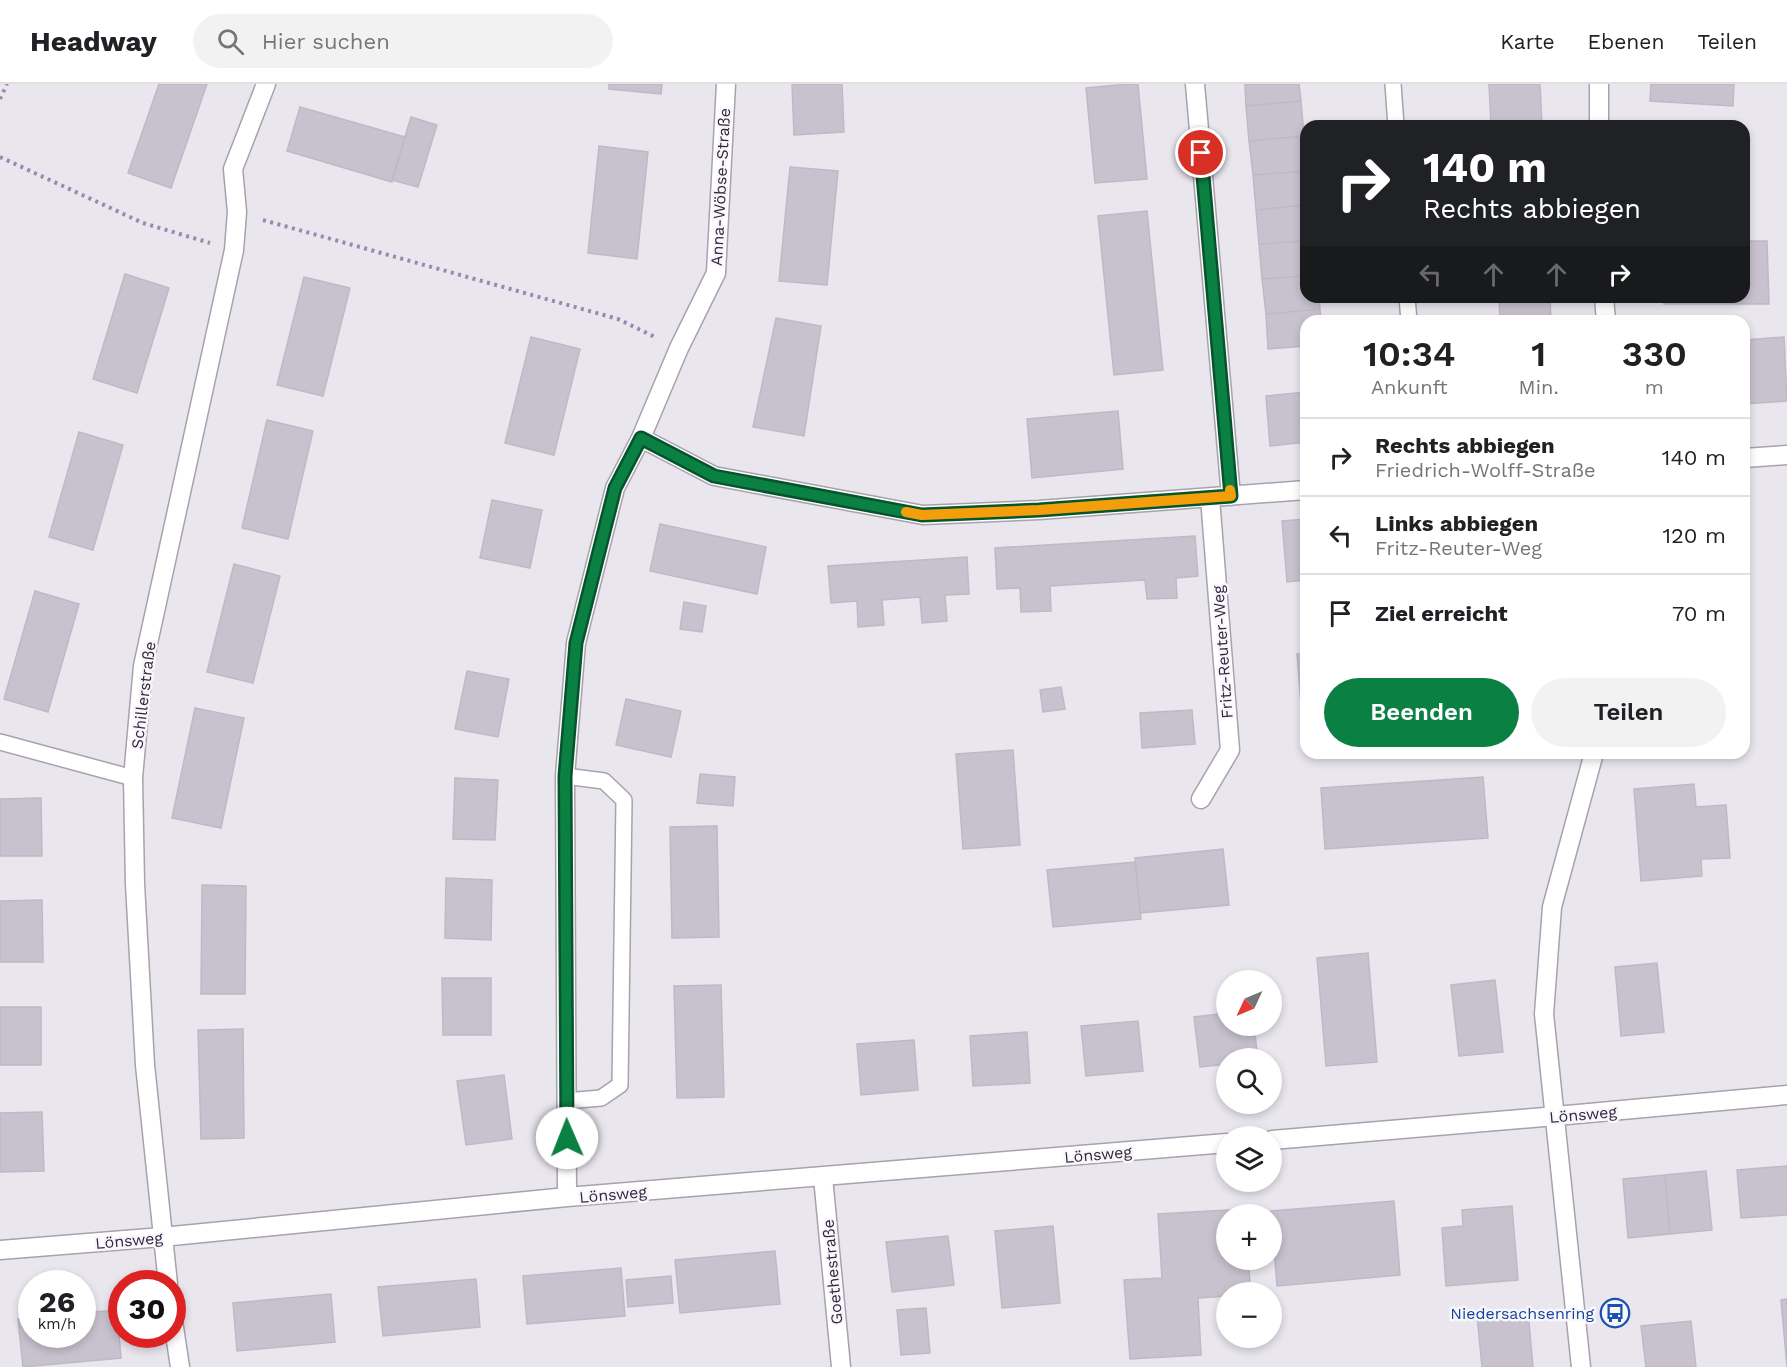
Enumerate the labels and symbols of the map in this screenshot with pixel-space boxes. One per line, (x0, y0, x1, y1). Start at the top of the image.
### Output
street label: Anna-Wöbse-Straße (707, 108, 734, 266)
pin (1175, 127, 1226, 178)
street label: Fritz-Reuter-Weg (1208, 584, 1237, 719)
street label: Schillerstraße (127, 640, 160, 750)
north arrow (1216, 970, 1282, 1036)
street label: Lönsweg (1549, 1102, 1618, 1127)
position arrow (535, 1106, 599, 1170)
street label: Lönsweg (1064, 1142, 1133, 1167)
street label: Lönsweg (579, 1182, 648, 1207)
street label: Goethestraße (818, 1219, 847, 1325)
street label: Lönsweg (95, 1228, 164, 1253)
speed limit sign: 30 (108, 1270, 186, 1348)
bus stop icon: Niedersachsenring (1599, 1297, 1631, 1329)
place label: Niedersachsenring (1450, 1304, 1594, 1323)

